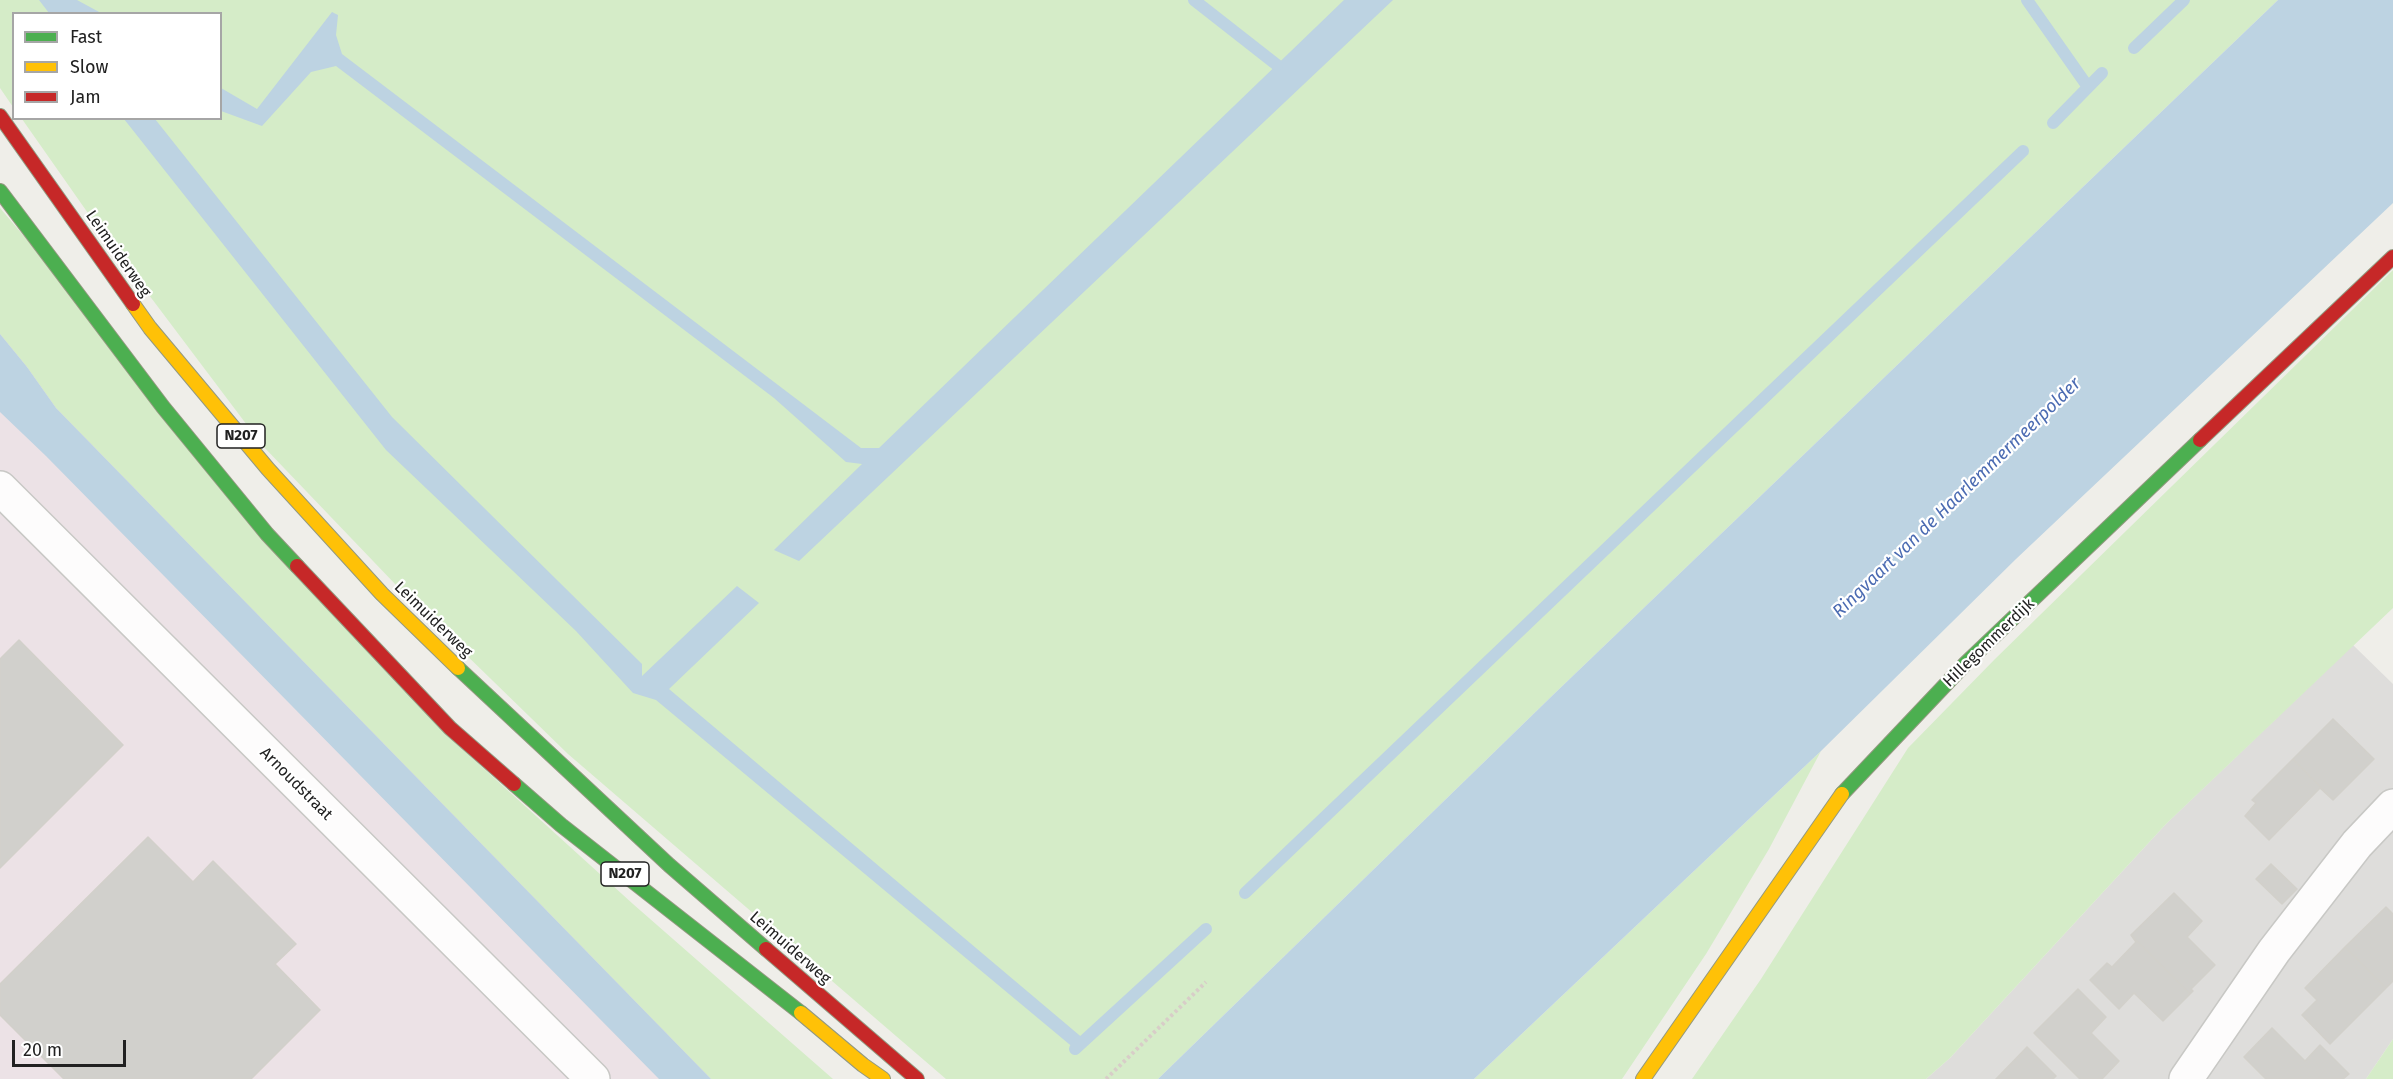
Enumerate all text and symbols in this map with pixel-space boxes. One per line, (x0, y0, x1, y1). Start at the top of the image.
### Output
legend (12, 12, 222, 120)
text: Fast (70, 26, 102, 48)
text: Slow (70, 56, 108, 78)
text: Jam (70, 86, 101, 108)
street label: Leimuiderweg (81, 207, 155, 301)
water label: Ringvaart van de Haarlemmermeerpolder (1829, 373, 2085, 623)
road number: N207 (217, 424, 265, 448)
street label: Leimuiderweg (390, 578, 476, 662)
street label: Hillegommerdijk (1939, 595, 2039, 691)
street label: Arnoudstraat (256, 744, 336, 824)
road number: N207 (601, 862, 649, 886)
street label: Leimuiderweg (745, 908, 835, 988)
scale bar (15, 1028, 129, 1066)
text: 20 m (23, 1039, 62, 1061)

